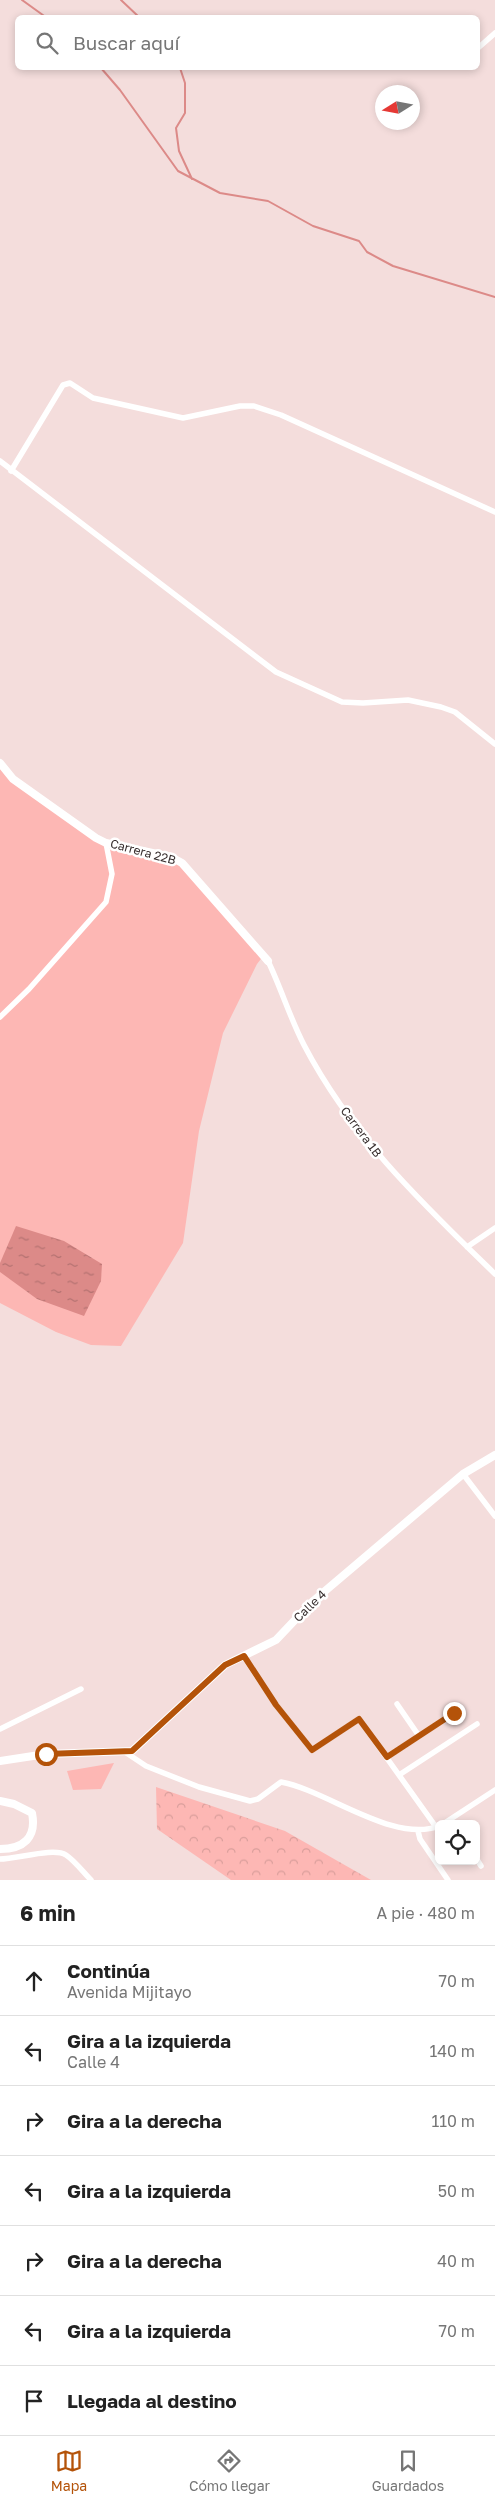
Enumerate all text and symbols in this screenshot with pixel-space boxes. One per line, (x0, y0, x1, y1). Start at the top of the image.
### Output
search box (15, 15, 480, 70)
icon: search (33, 29, 61, 57)
text: Buscar aquí (73, 31, 180, 54)
north arrow (375, 85, 420, 130)
street label: Carrera 22B (109, 836, 178, 867)
street label: Carrera 1B (338, 1103, 385, 1160)
street label: Calle 4 (290, 1586, 329, 1625)
route end (443, 1702, 466, 1725)
route start (35, 1743, 58, 1766)
map controls (435, 1820, 480, 1865)
button: locate (435, 1820, 480, 1865)
text: 6 min (20, 1900, 75, 1926)
text: A pie · 480 m (376, 1903, 475, 1923)
text: Continúa (67, 1959, 150, 1982)
icon: ahead (20, 1967, 48, 1995)
text: 70 m (438, 1971, 475, 1991)
text: Avenida Mijitayo (67, 1982, 192, 2002)
text: Gira a la izquierda (67, 2029, 231, 2052)
icon: left (20, 2037, 48, 2065)
text: 140 m (429, 2041, 475, 2061)
text: Calle 4 (67, 2052, 120, 2072)
icon: right (20, 2107, 48, 2135)
text: Gira a la derecha (67, 2109, 222, 2132)
text: 110 m (431, 2111, 475, 2131)
icon: left (20, 2177, 48, 2205)
text: Gira a la izquierda (67, 2179, 231, 2202)
text: 50 m (438, 2181, 475, 2201)
icon: right (20, 2247, 48, 2275)
text: Gira a la derecha (67, 2249, 222, 2272)
text: 40 m (437, 2251, 475, 2271)
icon: left (20, 2317, 48, 2345)
text: Gira a la izquierda (67, 2319, 231, 2342)
text: 70 m (438, 2321, 475, 2341)
icon: arrive (20, 2387, 48, 2415)
text: Llegada al destino (67, 2389, 237, 2412)
tab: Mapa (51, 2447, 87, 2494)
tab: Cómo llegar (189, 2447, 270, 2494)
tab: Guardados (372, 2447, 444, 2494)

